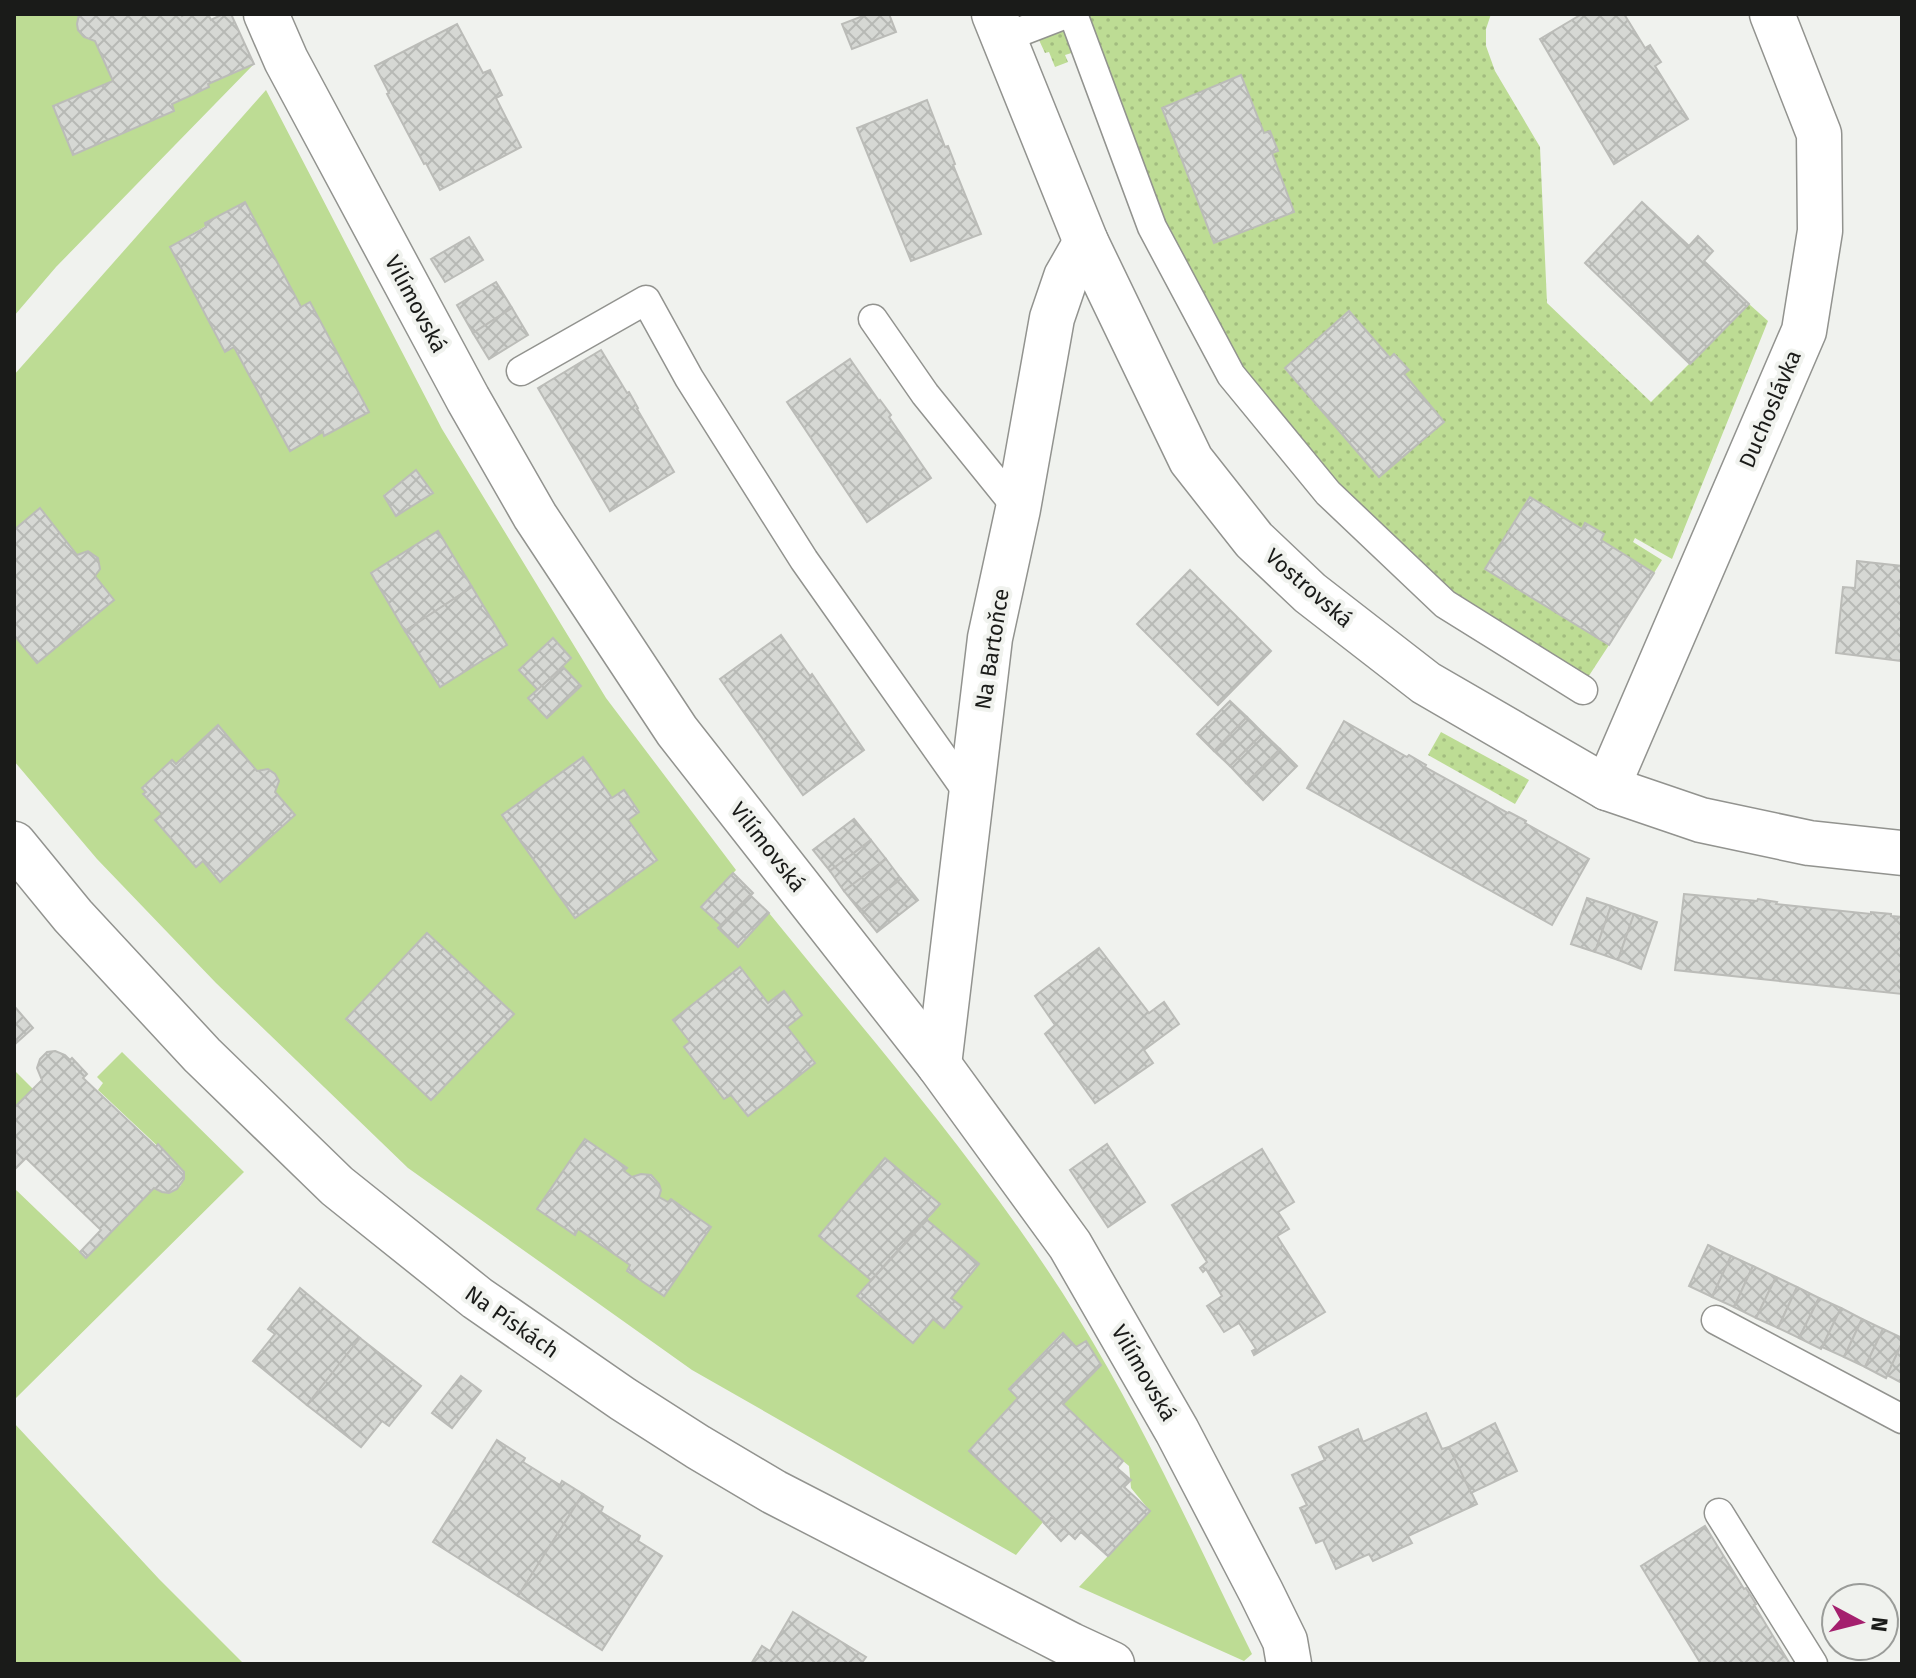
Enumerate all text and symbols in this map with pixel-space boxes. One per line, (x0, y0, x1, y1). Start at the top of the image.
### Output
street label: Vilímovská (379, 251, 453, 357)
street label: Duchoslávka (1733, 346, 1807, 472)
street label: Vostrovská (1260, 543, 1358, 633)
street label: Na Bartoňce (969, 587, 1015, 711)
street label: Vilímovská (725, 797, 811, 897)
street label: Na Pískách (460, 1280, 564, 1364)
street label: Vilímovská (1106, 1320, 1182, 1426)
north arrow (1820, 1582, 1900, 1662)
text: N (1865, 1615, 1894, 1633)

